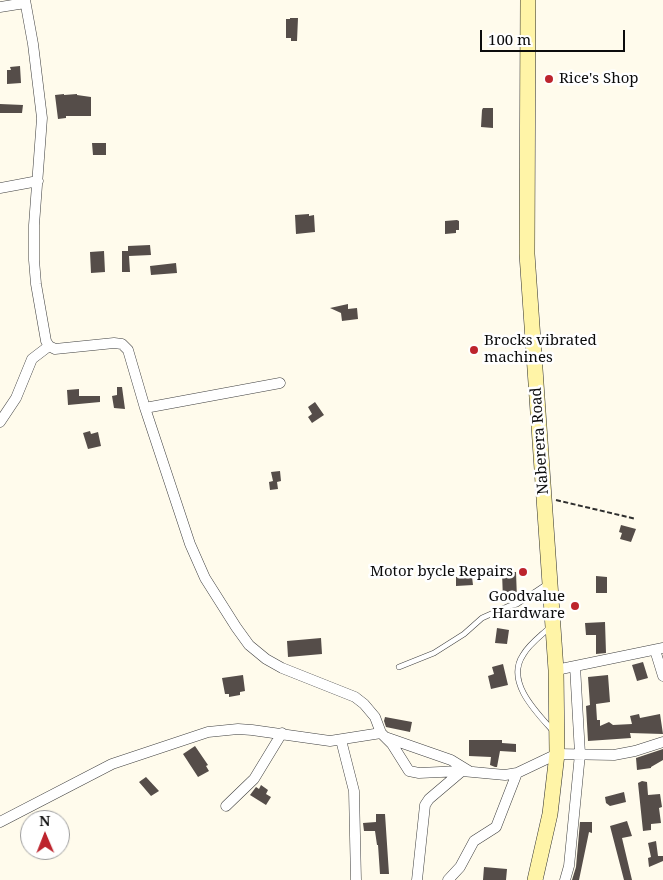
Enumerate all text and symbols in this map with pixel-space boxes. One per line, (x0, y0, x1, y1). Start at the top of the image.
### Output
scale bar (483, 20, 628, 52)
text: 100 m (488, 29, 531, 49)
place label: Rice's Shop (559, 70, 639, 88)
marker: Rice's Shop (543, 73, 555, 85)
place label: Brocks vibrated machines (484, 332, 597, 367)
marker: Brocks vibrated machines (468, 344, 480, 356)
street label: Naberera Road (527, 387, 553, 495)
place label: Motor bycle Repairs (370, 563, 513, 581)
marker: Motor bycle Repairs (517, 566, 529, 578)
place label: Goodvalue Hardware (488, 588, 565, 623)
marker: Goodvalue Hardware (569, 600, 581, 612)
north arrow (20, 810, 70, 860)
text: N (39, 811, 50, 830)

